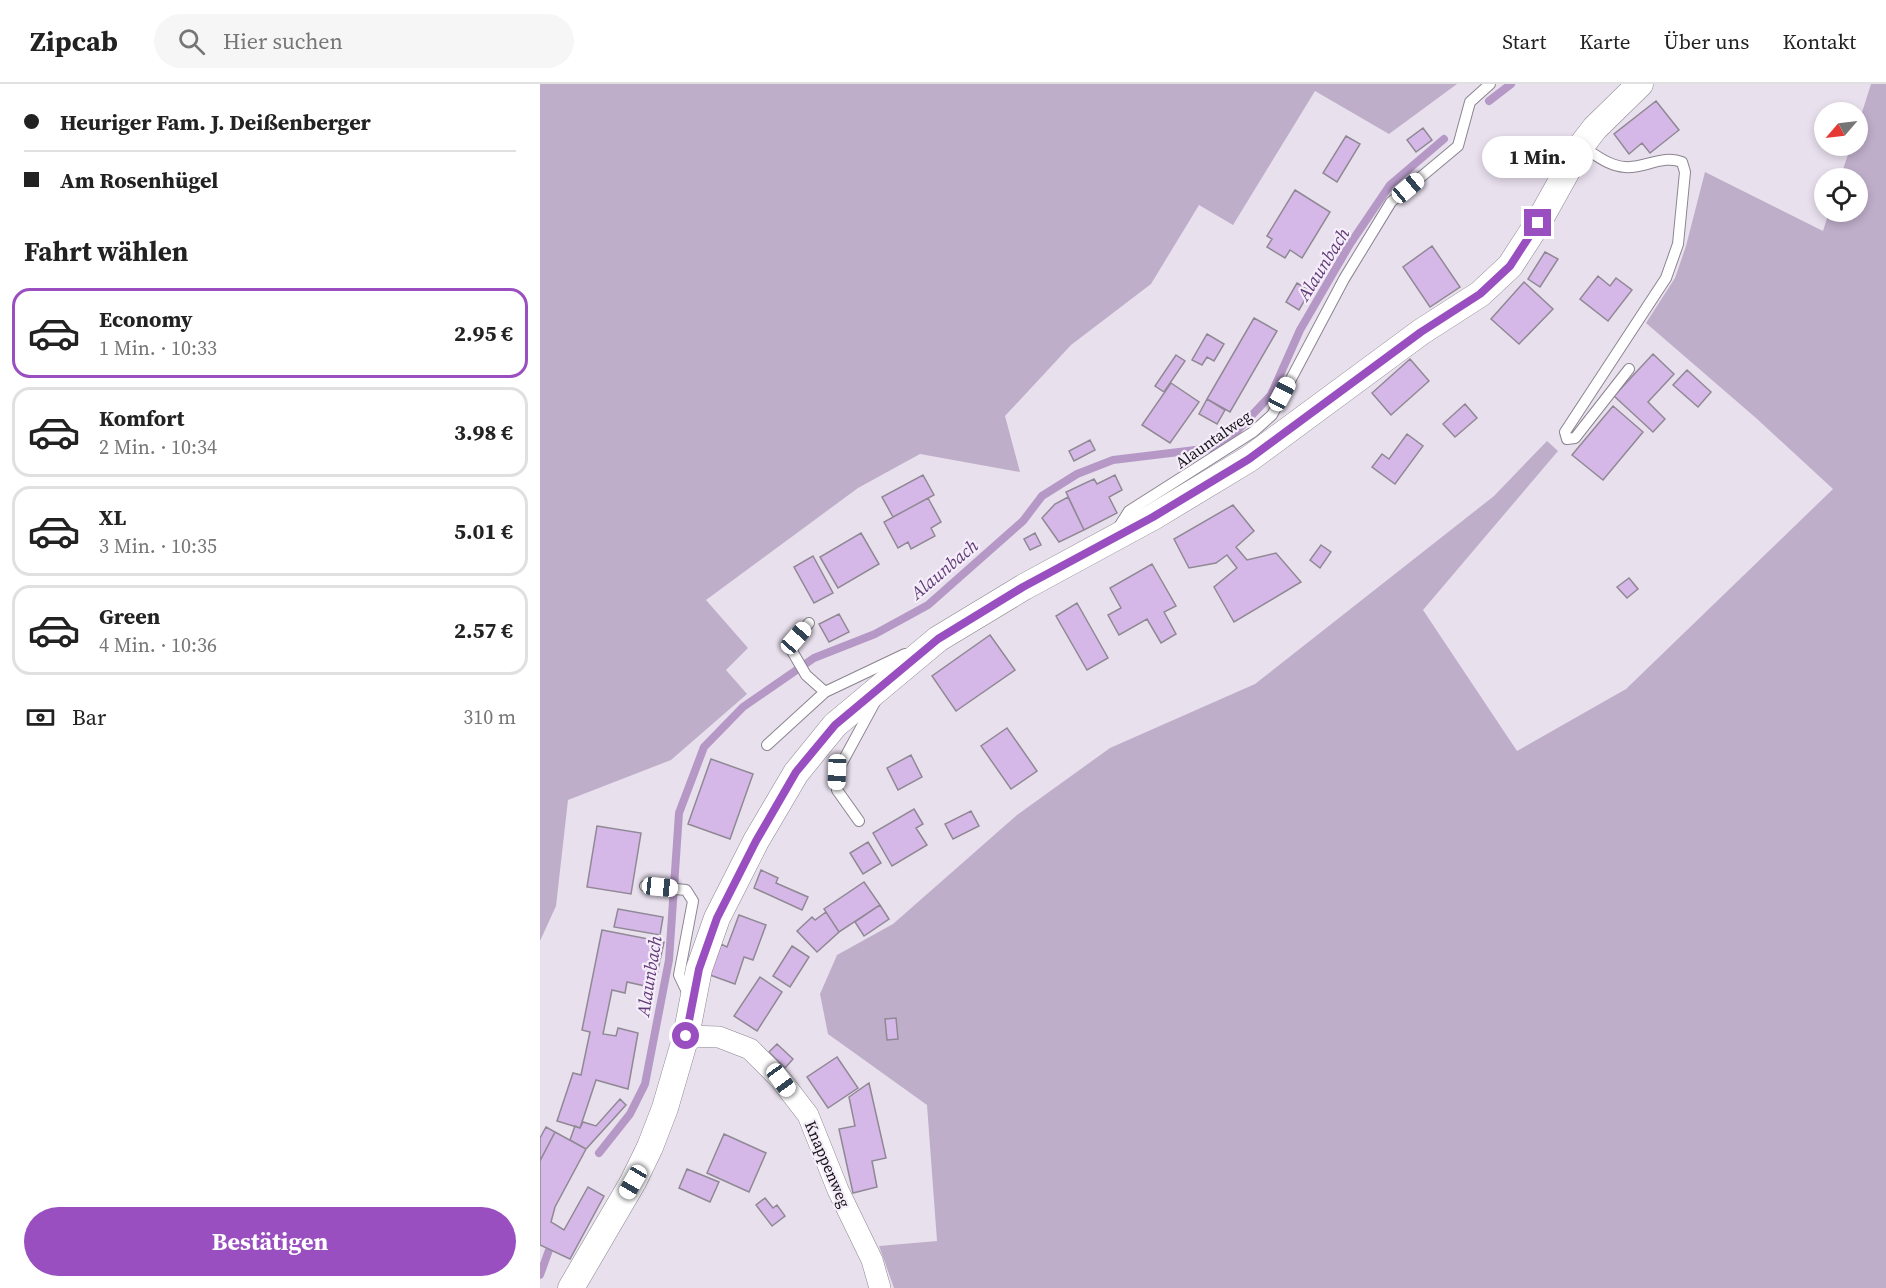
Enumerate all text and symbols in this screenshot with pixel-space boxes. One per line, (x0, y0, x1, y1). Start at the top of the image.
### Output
search box (154, 14, 574, 68)
text: Zipcab (30, 22, 118, 60)
icon: search (175, 25, 208, 58)
text: Hier suchen (223, 26, 343, 56)
text: Start (1502, 27, 1546, 56)
text: Karte (1579, 27, 1630, 56)
text: Über uns (1663, 27, 1749, 56)
text: Kontakt (1782, 27, 1856, 56)
north arrow (1814, 102, 1868, 156)
map controls (1814, 102, 1868, 222)
text: Heuriger Fam. J. Deißenberger (60, 107, 371, 137)
callout: 1 Min. (1482, 136, 1594, 178)
text: 1 Min. (1509, 143, 1566, 171)
text: Am Rosenhügel (60, 165, 218, 195)
button: locate (1814, 168, 1868, 222)
car (1388, 170, 1428, 206)
route end (1524, 209, 1551, 236)
water label: Alaunbach (1290, 223, 1355, 306)
text: Fahrt wählen (24, 233, 188, 270)
text: Economy (99, 304, 193, 334)
icon: car (27, 306, 81, 360)
text: 2.95 € (454, 318, 513, 348)
text: 1 Min. · 10:33 (99, 334, 217, 362)
car (1266, 374, 1298, 414)
text: Komfort (99, 403, 184, 433)
icon: car (27, 405, 81, 459)
street label: Alauntalweg (1170, 405, 1256, 473)
text: 3.98 € (454, 417, 513, 447)
text: 2 Min. · 10:34 (99, 433, 217, 461)
text: XL (99, 502, 126, 532)
icon: car (27, 504, 81, 558)
text: 5.01 € (454, 516, 513, 546)
text: 3 Min. · 10:35 (99, 532, 217, 560)
water label: Alaunbach (904, 533, 983, 605)
text: Green (99, 601, 160, 631)
icon: car (27, 603, 81, 657)
text: 2.57 € (454, 615, 513, 645)
car (777, 619, 815, 657)
text: 4 Min. · 10:36 (99, 631, 217, 659)
icon: cash (24, 701, 57, 734)
text: Bar (72, 702, 106, 732)
text: 310 m (463, 703, 516, 731)
car (827, 754, 847, 790)
car (641, 876, 679, 898)
water label: Alaunbach (630, 934, 668, 1019)
route start (672, 1022, 699, 1049)
car (763, 1060, 799, 1100)
street label: Knappenweg (800, 1117, 856, 1211)
car (616, 1162, 650, 1202)
button: Bestätigen (24, 1207, 516, 1276)

